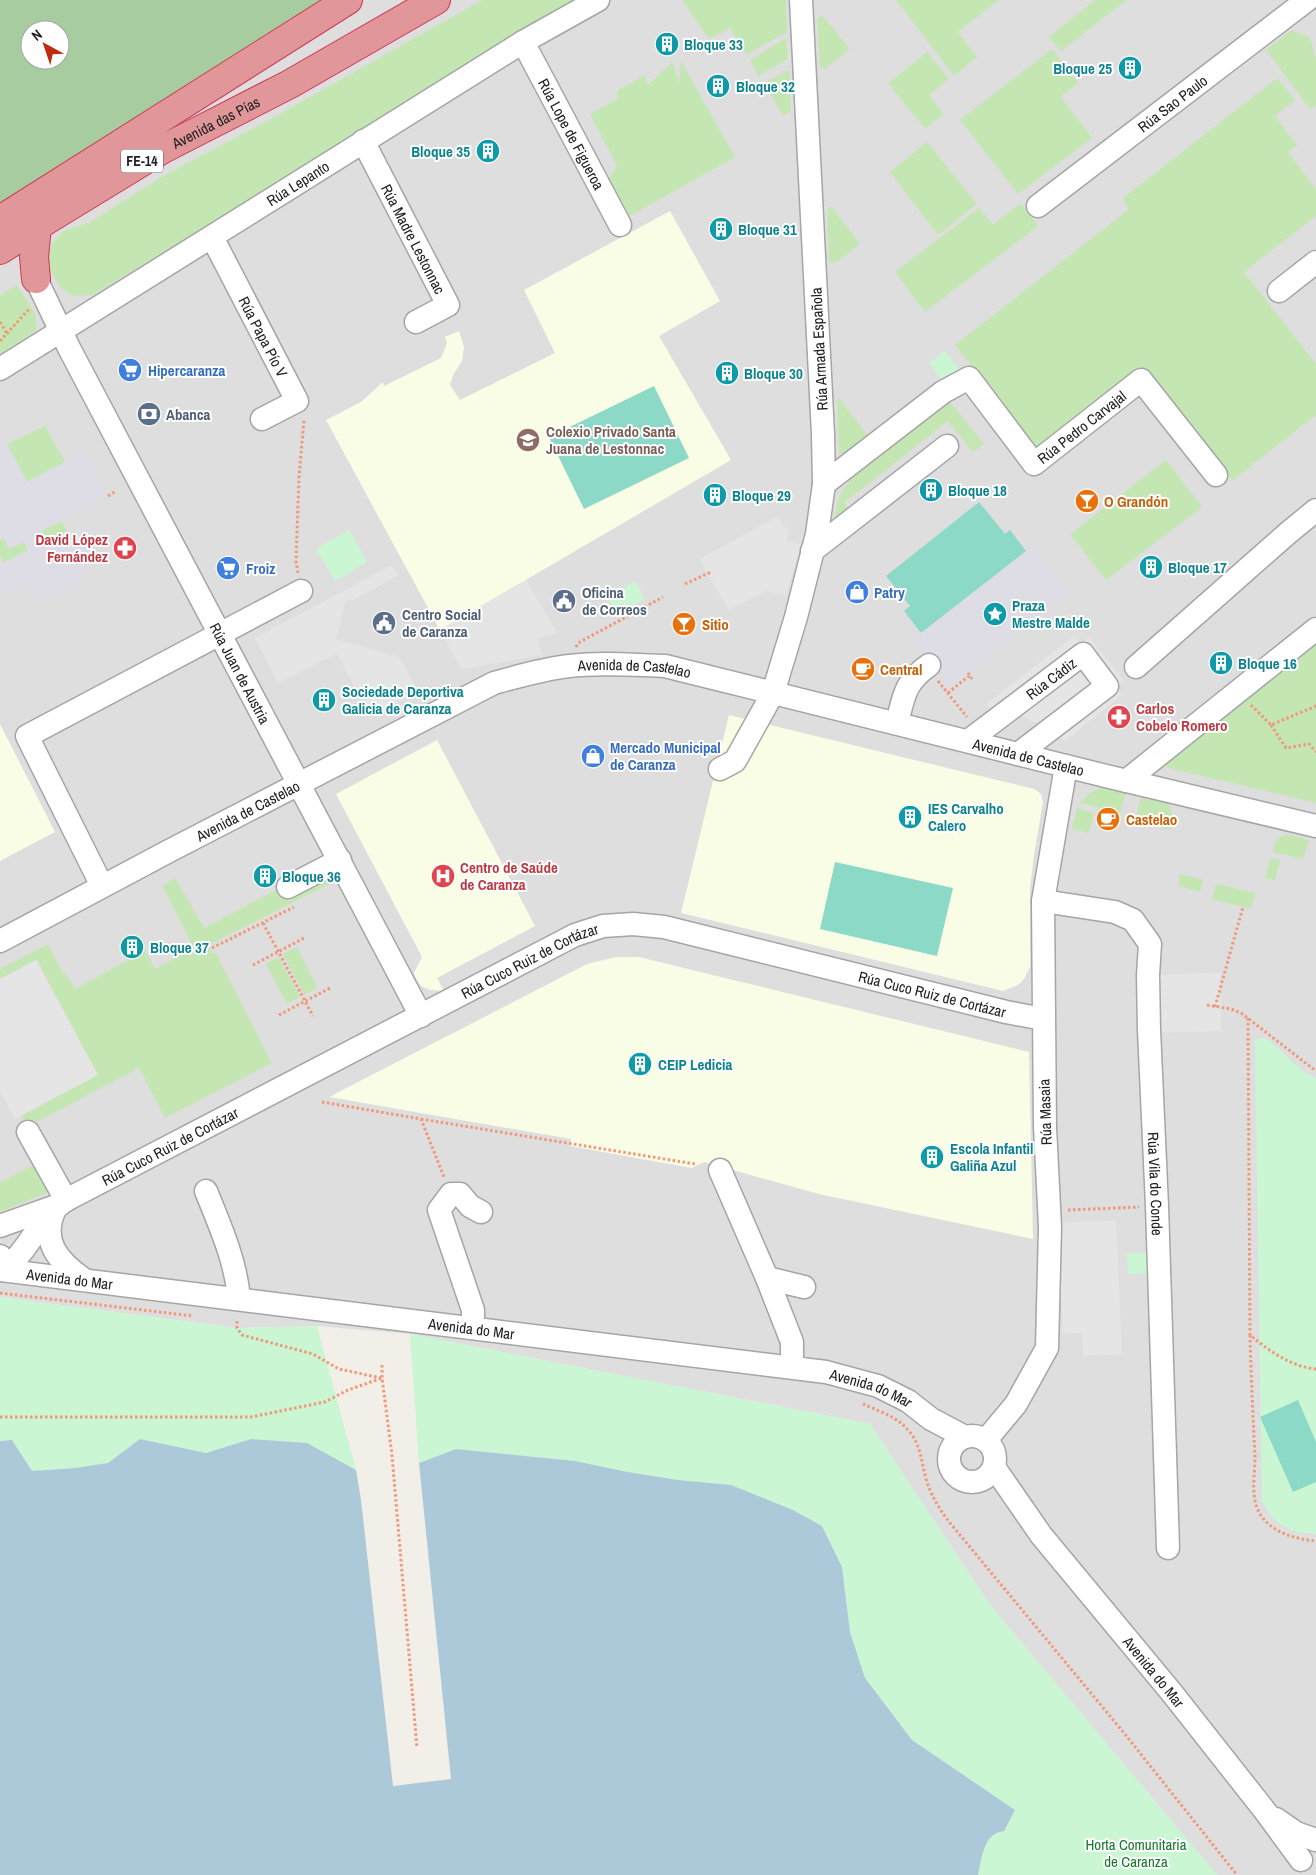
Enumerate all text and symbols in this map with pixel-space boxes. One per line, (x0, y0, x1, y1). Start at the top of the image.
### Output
north arrow (20, 20, 70, 70)
text: N (28, 25, 46, 45)
building icon: Bloque 33 (654, 31, 680, 57)
place label: Bloque 33 (684, 34, 743, 55)
building icon: Bloque 25 (1117, 55, 1143, 81)
place label: Bloque 25 (1053, 58, 1112, 79)
street label: Rúa Sao Paulo (1133, 70, 1212, 137)
building icon: Bloque 32 (705, 73, 731, 99)
street label: Rúa Lope de Figueroa (534, 75, 610, 193)
place label: Bloque 32 (736, 76, 795, 97)
street label: Avenida das Pías (167, 91, 263, 154)
building icon: Bloque 35 (475, 138, 501, 164)
place label: Bloque 35 (411, 141, 470, 162)
road number: FE-14 (121, 150, 163, 172)
street label: Rúa Lepanto (262, 155, 333, 211)
street label: Rúa Madre Lestonnac (376, 180, 451, 297)
building icon: Bloque 31 (708, 216, 734, 242)
place label: Bloque 31 (738, 219, 797, 240)
street label: Rúa Armada Española (805, 287, 833, 411)
street label: Rúa Papa Pío V (234, 292, 294, 381)
supermarket icon: Hipercaranza (117, 357, 143, 383)
place label: Hipercaranza (148, 360, 225, 381)
building icon: Bloque 30 (714, 360, 740, 386)
place label: Bloque 30 (744, 363, 803, 384)
street label: Rúa Pedro Carvajal (1033, 385, 1130, 468)
bank icon: Abanca (136, 401, 162, 427)
place label: Abanca (166, 404, 211, 425)
place label: Colexio Privado Santa Juana de Lestonnac (546, 421, 676, 459)
school or university icon: Colexio Privado Santa Juana de Lestonnac (515, 427, 541, 453)
building icon: Bloque 18 (918, 477, 944, 503)
place label: Bloque 18 (948, 480, 1007, 501)
building icon: Bloque 29 (702, 482, 728, 508)
place label: Bloque 29 (732, 485, 791, 506)
bar icon: O Grandón (1074, 488, 1100, 514)
place label: O Grandón (1104, 491, 1168, 512)
place label: David López Fernández (36, 529, 108, 567)
pharmacy icon: David López Fernández (112, 535, 138, 561)
building icon: Bloque 17 (1138, 554, 1164, 580)
supermarket icon: Froiz (215, 555, 241, 581)
place label: Bloque 17 (1168, 557, 1227, 578)
place label: Froiz (246, 558, 275, 579)
shop icon: Patry (844, 579, 870, 605)
place label: Oficina de Correos (582, 582, 647, 620)
place label: Patry (874, 582, 905, 603)
public building icon: Oficina de Correos (551, 588, 577, 614)
place label: Praza Mestre Malde (1012, 595, 1090, 633)
place icon: Praza Mestre Malde (982, 601, 1008, 627)
place label: Centro Social de Caranza (402, 604, 481, 642)
public building icon: Centro Social de Caranza (371, 610, 397, 636)
bar icon: Sitio (671, 611, 697, 637)
place label: Sitio (702, 614, 729, 635)
street label: Rúa Juan de Austria (205, 619, 276, 728)
building icon: Bloque 16 (1208, 650, 1234, 676)
street label: Rúa Cádiz (1021, 652, 1080, 704)
street label: Avenida de Castelao (576, 653, 694, 683)
place label: Bloque 16 (1238, 653, 1297, 674)
cafe icon: Central (850, 656, 876, 682)
place label: Central (880, 659, 922, 680)
place label: Sociedade Deportiva Galicia de Caranza (342, 681, 464, 719)
building icon: Sociedade Deportiva Galicia de Caranza (311, 687, 337, 713)
place label: Carlos Cobelo Romero (1136, 698, 1228, 736)
pharmacy icon: Carlos Cobelo Romero (1106, 704, 1132, 730)
street label: Avenida de Castelao (970, 732, 1086, 781)
place label: Mercado Municipal de Caranza (610, 737, 721, 775)
shop icon: Mercado Municipal de Caranza (580, 743, 606, 769)
street label: Avenida de Castelao (191, 775, 303, 846)
place label: IES Carvalho Calero (928, 798, 1004, 836)
building icon: IES Carvalho Calero (897, 804, 923, 830)
cafe icon: Castelao (1095, 806, 1121, 832)
place label: Castelao (1126, 809, 1177, 830)
place label: Centro de Saúde de Caranza (460, 857, 558, 895)
building icon: Bloque 36 (252, 863, 278, 889)
hospital icon: Centro de Saúde de Caranza (430, 863, 456, 889)
place label: Bloque 36 (282, 866, 341, 887)
street label: Rúa Cuco Ruiz de Cortázar (457, 918, 601, 1003)
building icon: Bloque 37 (119, 934, 145, 960)
place label: Bloque 37 (150, 937, 209, 958)
street label: Rúa Cuco Ruiz de Cortázar (856, 965, 1008, 1022)
building icon: CEIP Ledicia (627, 1051, 653, 1077)
place label: CEIP Ledicia (658, 1054, 732, 1075)
street label: Rúa Masaia (1033, 1078, 1057, 1146)
street label: Rúa Cuco Ruiz de Cortázar (98, 1102, 242, 1190)
street label: Rúa Vila do Conde (1143, 1132, 1168, 1236)
place label: Escola Infantil Galiña Azul (950, 1138, 1033, 1176)
building icon: Escola Infantil Galiña Azul (919, 1144, 945, 1170)
street label: Avenida do Mar (24, 1263, 114, 1294)
street label: Avenida do Mar (426, 1312, 516, 1344)
street label: Avenida do Mar (827, 1363, 917, 1412)
street label: Avenida do Mar (1118, 1631, 1190, 1712)
park label: Horta Comunitaria de Caranza (1085, 1834, 1187, 1872)

